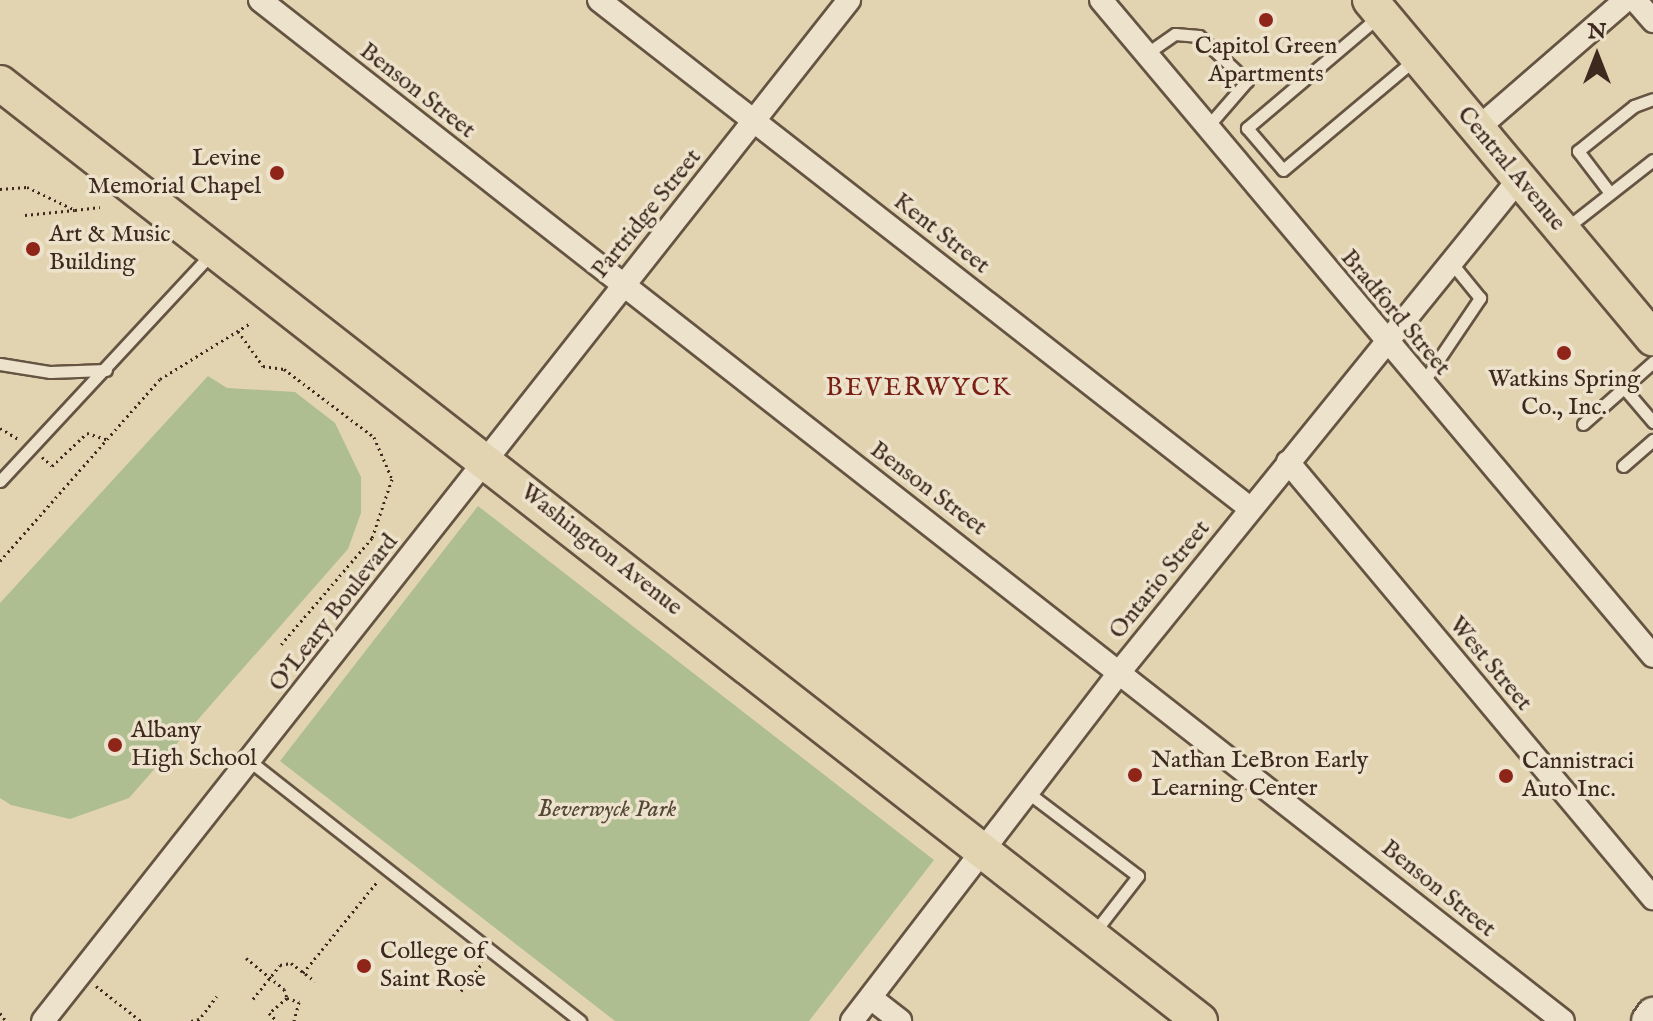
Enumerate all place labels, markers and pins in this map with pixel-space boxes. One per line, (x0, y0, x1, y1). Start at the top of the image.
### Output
marker: Capitol Green Apartments (1257, 11, 1275, 29)
place label: Capitol Green Apartments (1195, 33, 1337, 89)
place label: Levine Memorial Chapel (88, 145, 261, 201)
marker: Levine Memorial Chapel (268, 164, 286, 182)
place label: Art & Music Building (49, 221, 171, 277)
marker: Art & Music Building (24, 240, 42, 258)
marker: Watkins Spring Co., Inc. (1555, 344, 1573, 362)
place label: Watkins Spring Co., Inc. (1488, 366, 1640, 422)
place label: Albany High School (131, 717, 257, 773)
marker: Albany High School (106, 736, 124, 754)
place label: Nathan LeBron Early Learning Center (1151, 747, 1368, 803)
place label: Cannistraci Auto Inc. (1522, 748, 1634, 804)
marker: Nathan LeBron Early Learning Center (1126, 766, 1144, 784)
marker: Cannistraci Auto Inc. (1497, 767, 1515, 785)
place label: College of Saint Rose (380, 938, 486, 994)
marker: College of Saint Rose (355, 957, 373, 975)

